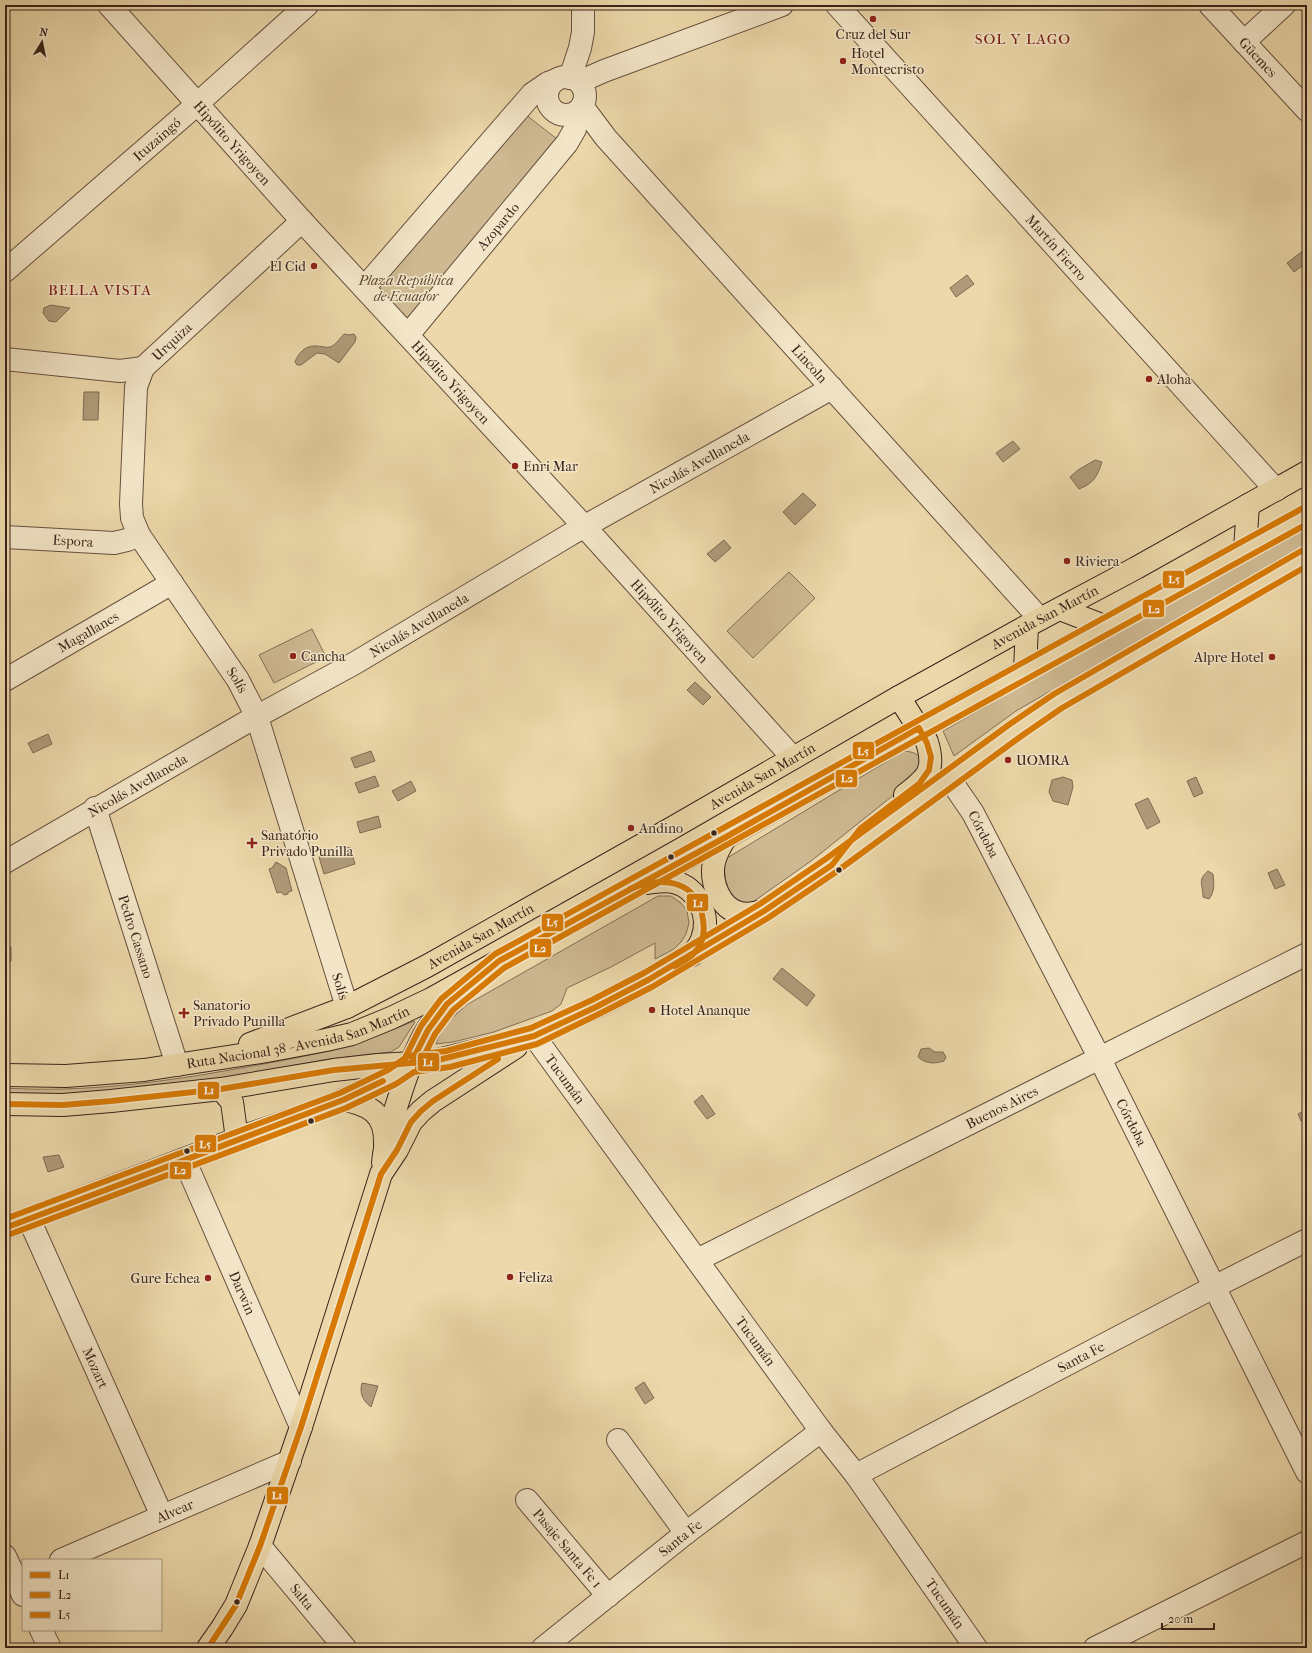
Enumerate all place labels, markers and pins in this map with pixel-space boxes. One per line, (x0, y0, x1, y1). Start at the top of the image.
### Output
marker: Cruz del Sur (868, 14, 878, 24)
place label: Cruz del Sur (836, 26, 910, 43)
place label: Hotel Montecristo (851, 45, 924, 78)
marker: Hotel Montecristo (838, 56, 848, 66)
place label: El Cid (270, 258, 306, 275)
marker: El Cid (309, 261, 319, 271)
place label: Aloha (1156, 371, 1192, 388)
marker: Aloha (1144, 374, 1154, 384)
place label: Enri Mar (523, 458, 578, 475)
marker: Enri Mar (510, 461, 520, 471)
place label: Riviera (1075, 553, 1120, 570)
marker: Riviera (1062, 556, 1072, 566)
place label: Cancha (301, 648, 346, 665)
place label: Alpre Hotel (1193, 649, 1264, 666)
marker: Cancha (288, 651, 298, 661)
marker: Alpre Hotel (1267, 652, 1277, 662)
place label: UOMRA (1016, 752, 1071, 769)
marker: UOMRA (1003, 755, 1013, 765)
place label: Andino (638, 820, 683, 837)
marker: Andino (626, 823, 636, 833)
place label: Sanatório Privado Punilla (261, 827, 354, 860)
unlabelled marker (709, 828, 719, 838)
marker: Sanatório Privado Punilla (246, 837, 258, 849)
unlabelled marker (666, 852, 676, 862)
unlabelled marker (834, 865, 844, 875)
place label: Sanatorio Privado Punilla (193, 997, 286, 1030)
place label: Hotel Ananque (660, 1002, 751, 1019)
marker: Hotel Ananque (647, 1005, 657, 1015)
marker: Sanatorio Privado Punilla (178, 1007, 190, 1019)
unlabelled marker (306, 1116, 316, 1126)
unlabelled marker (182, 1146, 192, 1156)
place label: Feliza (518, 1269, 554, 1286)
place label: Gure Echea (131, 1270, 201, 1287)
marker: Feliza (505, 1272, 515, 1282)
marker: Gure Echea (203, 1273, 213, 1283)
unlabelled marker (232, 1597, 242, 1607)

